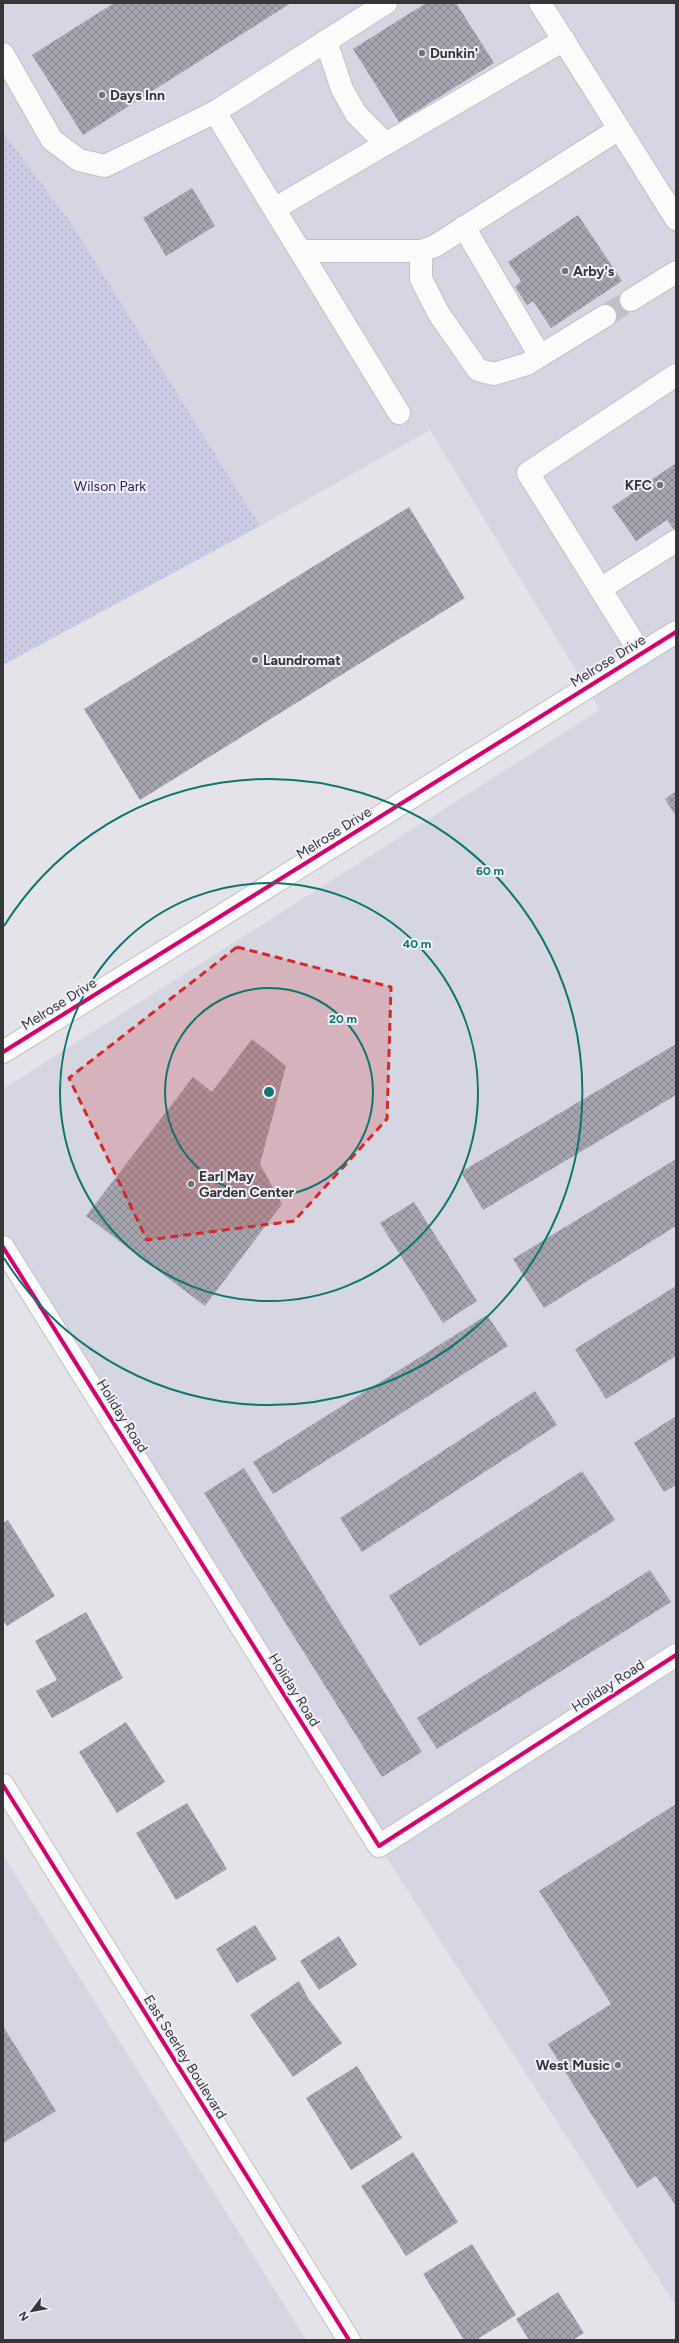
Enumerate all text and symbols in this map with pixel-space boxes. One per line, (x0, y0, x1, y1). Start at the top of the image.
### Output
place label: Dunkin' (430, 45, 478, 62)
marker: Dunkin' (417, 48, 427, 58)
place label: Days Inn (110, 87, 165, 104)
marker: Days Inn (97, 90, 107, 100)
place label: Arby's (573, 263, 615, 280)
marker: Arby's (560, 266, 570, 276)
place label: KFC (625, 477, 652, 494)
park label: Wilson Park (74, 478, 146, 495)
marker: KFC (655, 480, 665, 490)
street label: Melrose Drive (567, 631, 649, 691)
place label: Laundromat (263, 652, 341, 669)
marker: Laundromat (250, 655, 260, 665)
street label: Melrose Drive (293, 803, 375, 863)
text: 60 m (476, 864, 504, 878)
text: 40 m (403, 937, 431, 951)
street label: Melrose Drive (18, 974, 100, 1034)
text: 20 m (329, 1012, 357, 1026)
centre of rings (262, 1085, 276, 1099)
place label: Earl May Garden Center (199, 1168, 295, 1201)
marker: Earl May Garden Center (186, 1179, 196, 1189)
street label: Holiday Road (93, 1376, 151, 1456)
street label: Holiday Road (265, 1650, 323, 1730)
street label: Holiday Road (568, 1656, 648, 1716)
street label: East Seerley Boulevard (140, 1992, 230, 2122)
place label: West Music (536, 2057, 610, 2074)
marker: West Music (613, 2060, 623, 2070)
north arrow (12, 2291, 52, 2331)
text: N (16, 2309, 32, 2323)

